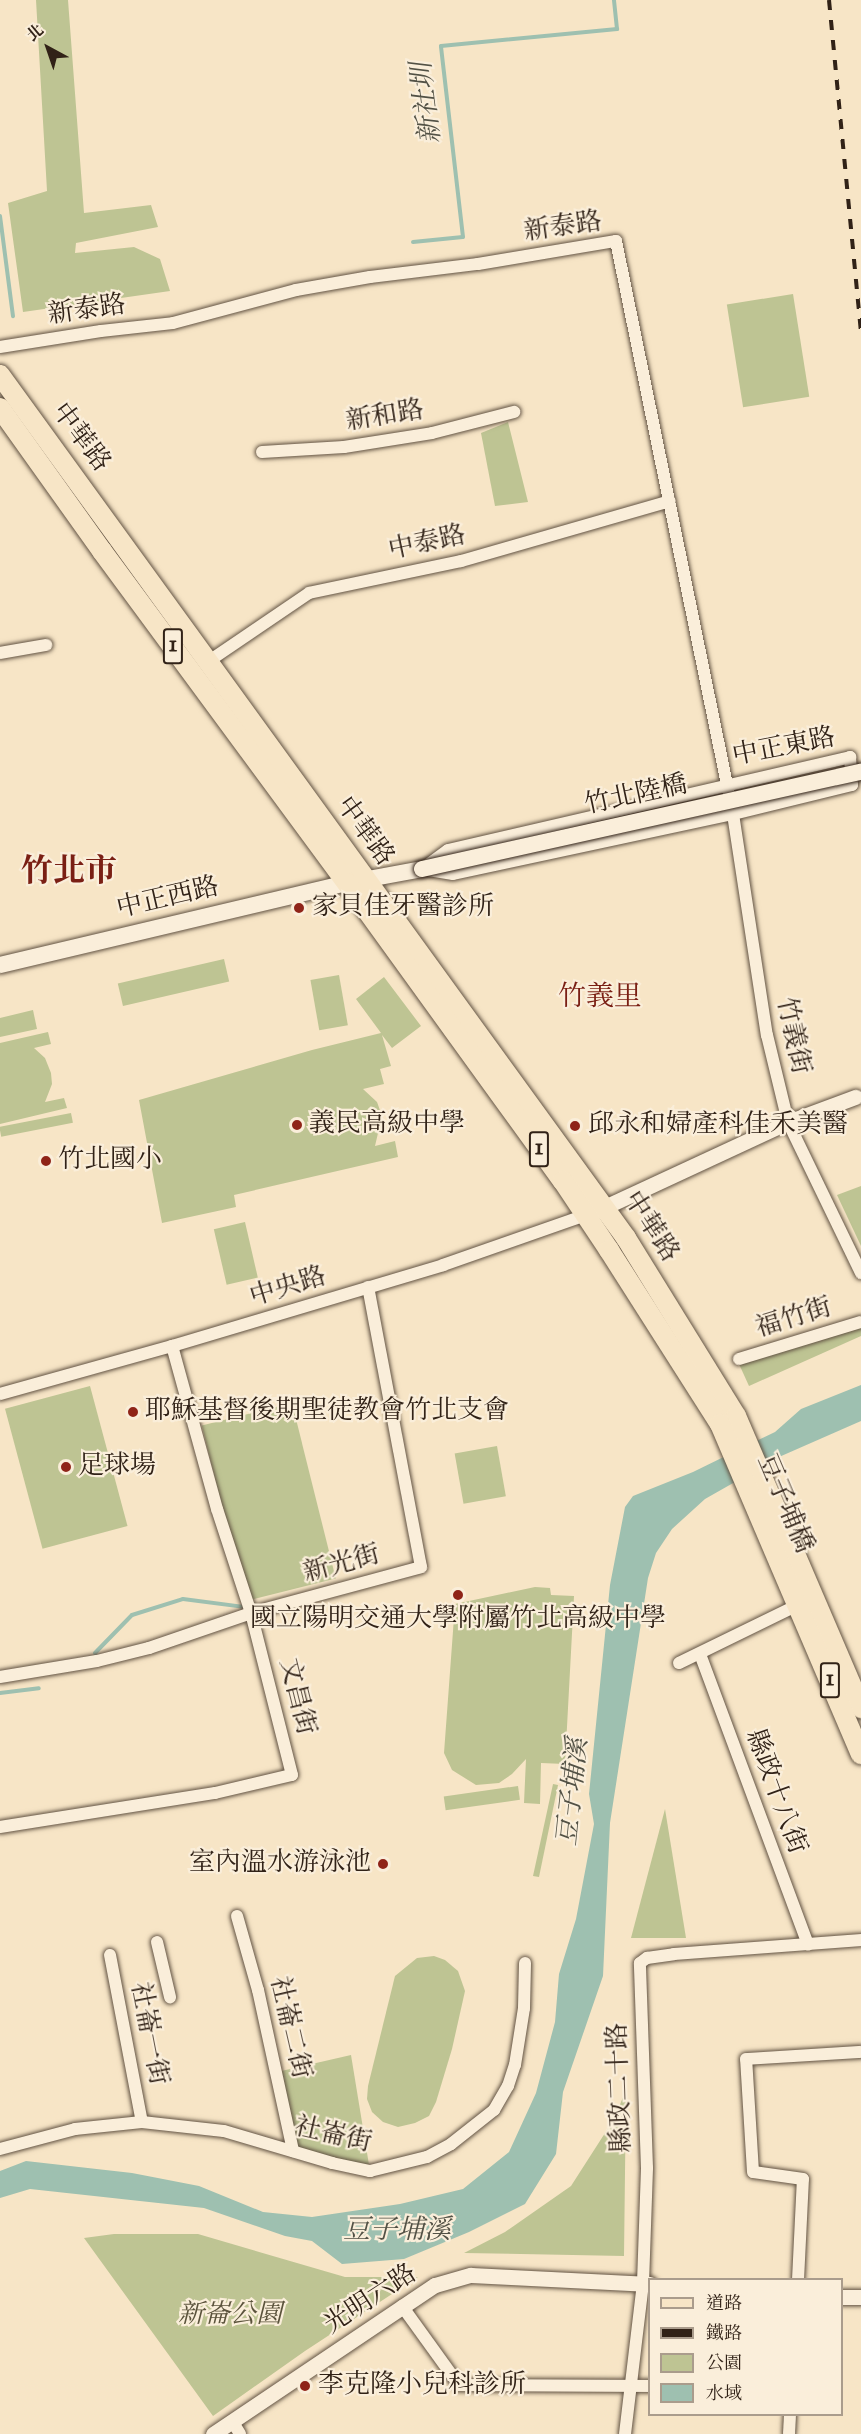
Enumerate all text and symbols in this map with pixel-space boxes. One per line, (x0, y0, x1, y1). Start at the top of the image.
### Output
north arrow (18, 18, 78, 78)
text: 北 (23, 20, 50, 48)
water label: 新社圳 (407, 61, 449, 145)
street label: 新泰路 (522, 207, 604, 249)
street label: 新泰路 (46, 290, 128, 332)
street label: 新和路 (344, 395, 426, 439)
street label: 中華路 (44, 397, 116, 479)
street label: 中泰路 (386, 521, 468, 567)
road number: 1 (162, 625, 184, 667)
street label: 中正東路 (730, 723, 838, 773)
street label: 竹北陸橋 (582, 770, 690, 822)
street label: 中華路 (328, 791, 400, 873)
district label: 竹北市 (21, 854, 117, 892)
street label: 中正西路 (114, 872, 222, 926)
place label: 家貝佳牙醫診所 (312, 892, 494, 924)
marker: 家貝佳牙醫診所 (290, 899, 308, 917)
district label: 竹義里 (558, 981, 642, 1015)
street label: 竹義街 (769, 995, 815, 1077)
place label: 義民高級中學 (309, 1109, 465, 1141)
place label: 邱永和婦產科佳禾美醫 (588, 1110, 848, 1142)
marker: 邱永和婦產科佳禾美醫 (566, 1117, 584, 1135)
marker: 義民高級中學 (290, 1118, 304, 1132)
road number: 1 (528, 1128, 550, 1170)
place label: 竹北國小 (58, 1145, 162, 1177)
marker: 竹北國小 (39, 1154, 53, 1168)
street label: 中華路 (616, 1186, 684, 1268)
street label: 中央路 (246, 1262, 330, 1314)
street label: 福竹街 (752, 1293, 836, 1345)
place label: 耶穌基督後期聖徒教會竹北支會 (145, 1396, 509, 1428)
marker: 耶穌基督後期聖徒教會竹北支會 (126, 1405, 140, 1419)
street label: 豆子埔橋 (749, 1450, 819, 1558)
place label: 足球場 (78, 1451, 156, 1483)
marker: 足球場 (59, 1460, 73, 1474)
street label: 新光街 (300, 1540, 384, 1590)
marker: 國立陽明交通大學附屬竹北高級中學 (451, 1588, 465, 1602)
place label: 國立陽明交通大學附屬竹北高級中學 (250, 1604, 666, 1636)
street label: 文昌街 (271, 1655, 321, 1739)
road number: 1 (820, 1659, 840, 1701)
street label: 縣政十八街 (738, 1726, 812, 1858)
water label: 豆子埔溪 (552, 1737, 596, 1847)
place label: 室內溫水游泳池 (189, 1848, 371, 1880)
marker: 室內溫水游泳池 (376, 1857, 390, 1871)
street label: 社崙二街 (262, 1974, 316, 2082)
street label: 社崙一街 (123, 1980, 173, 2088)
street label: 縣政二十路 (603, 2022, 639, 2154)
street label: 社崙街 (291, 2112, 375, 2160)
water label: 豆子埔溪 (343, 2216, 451, 2248)
street label: 光明六路 (319, 2259, 423, 2341)
legend (648, 2278, 843, 2416)
text: 道路 (706, 2292, 742, 2318)
park label: 新崙公園 (178, 2300, 282, 2332)
text: 鐵路 (706, 2322, 742, 2348)
text: 公園 (706, 2352, 742, 2378)
place label: 李克隆小兒科診所 (318, 2370, 526, 2402)
marker: 李克隆小兒科診所 (296, 2377, 314, 2395)
text: 水域 (706, 2382, 742, 2408)

